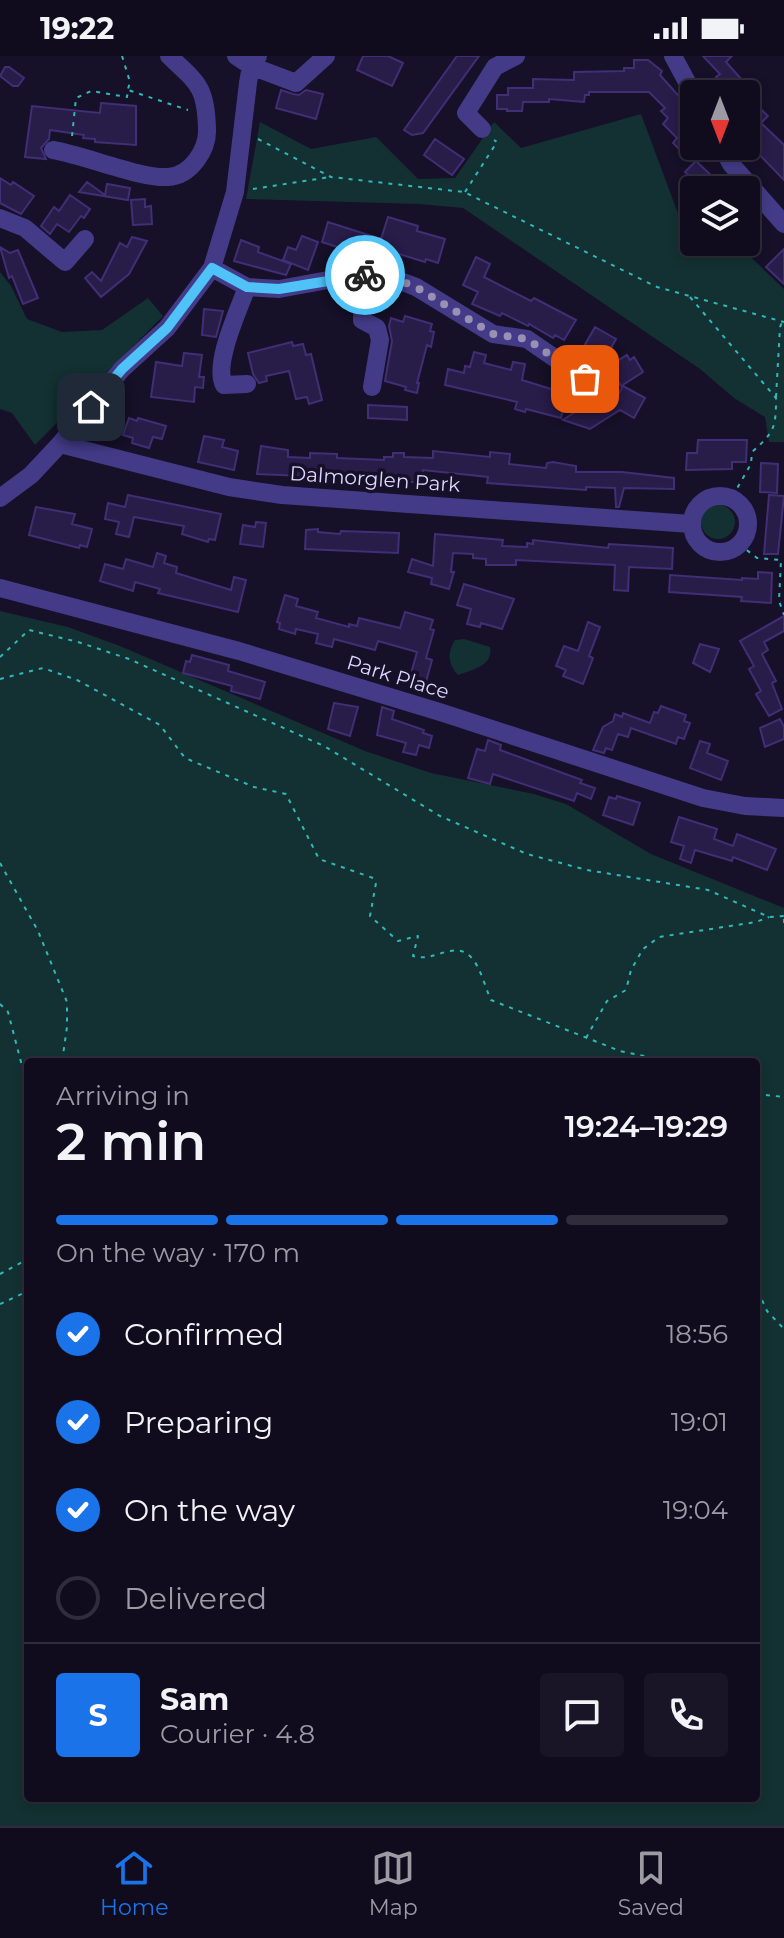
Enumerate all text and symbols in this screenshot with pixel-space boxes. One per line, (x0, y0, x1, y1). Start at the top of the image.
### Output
text: 19:22 (40, 10, 114, 47)
north arrow (680, 80, 760, 160)
map controls (680, 80, 760, 256)
button: layers (680, 176, 760, 256)
courier (325, 235, 405, 315)
icon: bike (343, 253, 387, 297)
pin (551, 345, 619, 413)
icon: bag (563, 357, 607, 401)
pin (57, 373, 125, 441)
icon: home (69, 385, 113, 429)
street label: Dalmorglen Park (289, 461, 461, 497)
street label: Park Place (344, 650, 452, 704)
text: Arriving in (56, 1080, 190, 1112)
text: 19:24–19:29 (565, 1108, 728, 1145)
text: 2 min (56, 1110, 206, 1173)
text: On the way · 170 m (56, 1237, 300, 1269)
icon: check (56, 1312, 100, 1356)
text: Confirmed (124, 1316, 284, 1353)
text: 18:56 (666, 1318, 728, 1350)
icon: check (56, 1400, 100, 1444)
text: Preparing (124, 1404, 273, 1441)
text: 19:01 (671, 1406, 728, 1438)
icon: check (56, 1488, 100, 1532)
text: On the way (124, 1492, 295, 1529)
text: 19:04 (663, 1494, 728, 1526)
text: Delivered (124, 1580, 267, 1617)
button: chat (540, 1673, 624, 1757)
button: phone (644, 1673, 728, 1757)
text: Sam (160, 1681, 229, 1718)
text: S (88, 1697, 108, 1734)
text: Courier · 4.8 (160, 1718, 315, 1750)
tab: Home (100, 1846, 168, 1921)
tab: Map (369, 1846, 418, 1921)
tab: Saved (618, 1846, 684, 1921)

